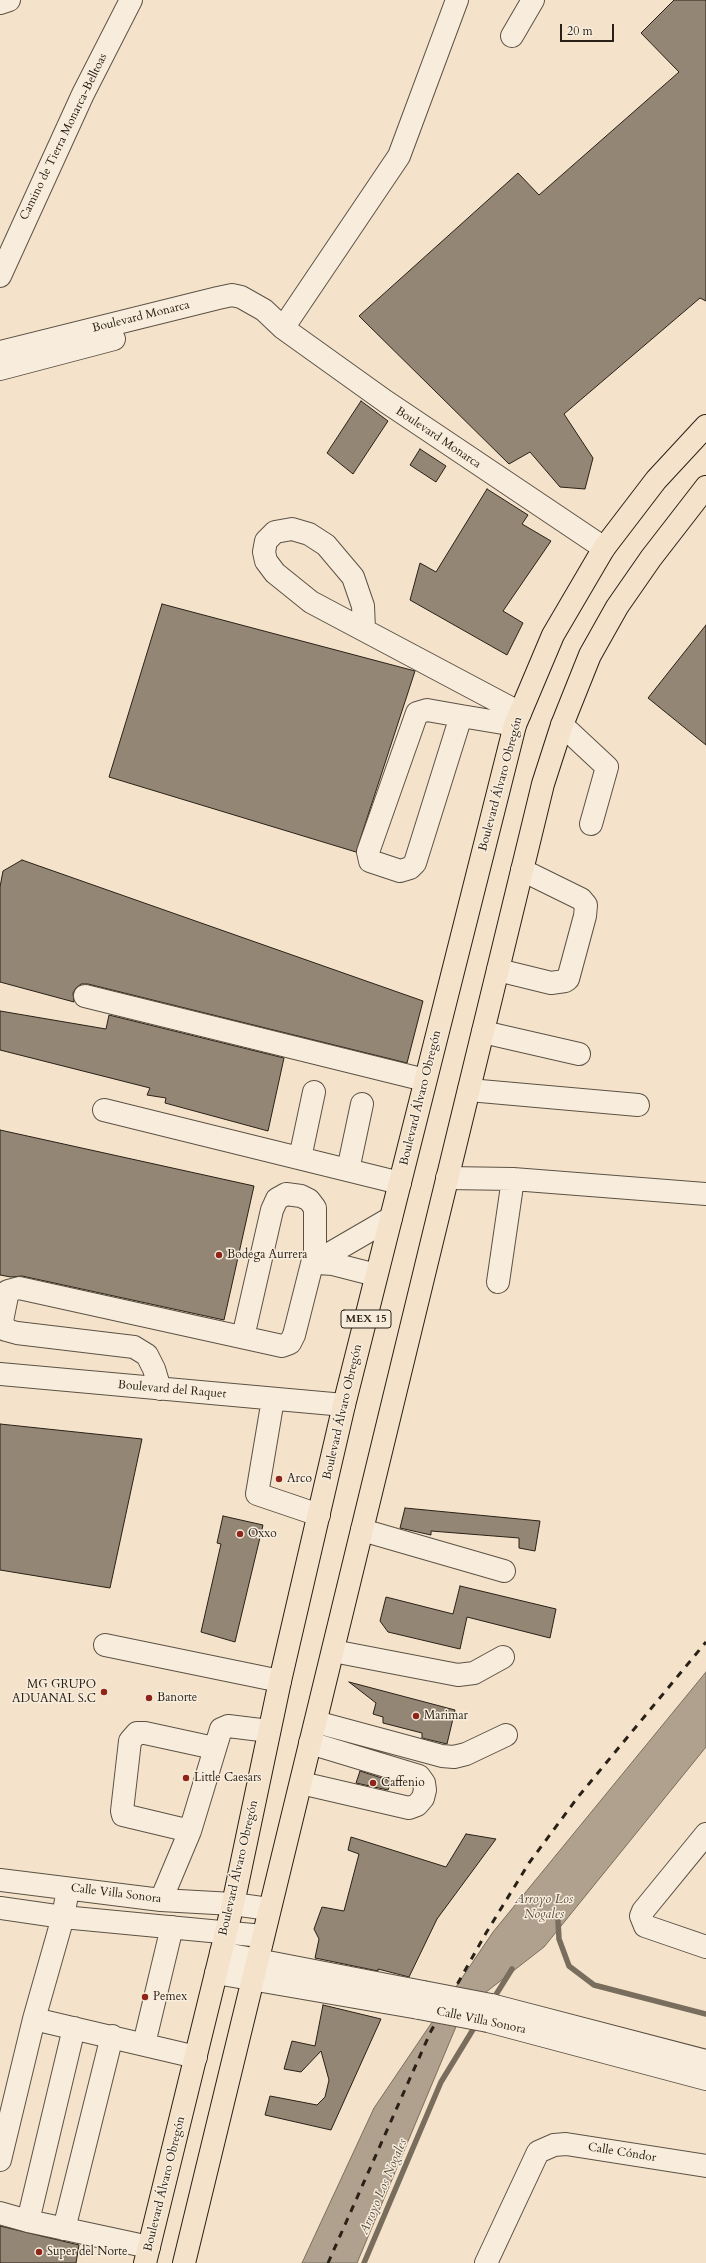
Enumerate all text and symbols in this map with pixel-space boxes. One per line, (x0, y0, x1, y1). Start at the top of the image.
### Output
scale bar (562, 16, 616, 42)
text: 20 m (567, 23, 593, 39)
street label: Camino de Tierra Monarca-Belltoas (17, 51, 111, 223)
street label: Boulevard Monarca (91, 298, 191, 336)
street label: Boulevard Monarca (393, 404, 483, 472)
street label: Boulevard Álvaro Obregón (476, 715, 526, 853)
street label: Boulevard Álvaro Obregón (397, 1029, 445, 1167)
place label: Bodega Aurrera (227, 1248, 308, 1262)
marker: Bodega Aurrera (214, 1250, 224, 1260)
road number: MEX 15 (341, 1310, 391, 1328)
street label: Boulevard Álvaro Obregón (320, 1343, 366, 1481)
street label: Boulevard del Raquet (117, 1378, 227, 1402)
place label: Arco (287, 1472, 312, 1486)
marker: Arco (274, 1474, 284, 1484)
place label: Oxxo (248, 1527, 277, 1541)
marker: Oxxo (235, 1529, 245, 1539)
place label: MG GRUPO ADUANAL S.C (12, 1678, 96, 1706)
marker: MG GRUPO ADUANAL S.C (99, 1687, 109, 1697)
place label: Banorte (157, 1691, 197, 1705)
marker: Banorte (144, 1693, 154, 1703)
place label: Marimar (424, 1709, 468, 1723)
marker: Marimar (411, 1711, 421, 1721)
place label: Little Caesars (194, 1771, 261, 1785)
marker: Little Caesars (181, 1773, 191, 1783)
place label: Caffenio (381, 1776, 425, 1790)
marker: Caffenio (368, 1778, 378, 1788)
street label: Boulevard Álvaro Obregón (216, 1799, 262, 1937)
street label: Calle Villa Sonora (70, 1881, 162, 1907)
water label: Arroyo Los Nogales (515, 1892, 573, 1923)
place label: Pemex (153, 1990, 187, 2004)
marker: Pemex (140, 1992, 150, 2002)
street label: Calle Villa Sonora (435, 2004, 527, 2038)
street label: Boulevard Álvaro Obregón (141, 2115, 189, 2253)
water label: Arroyo Los Nogales (357, 2137, 411, 2237)
street label: Calle Cóndor (587, 2141, 657, 2165)
place label: Super del Norte (47, 2245, 127, 2259)
marker: Super del Norte (34, 2247, 44, 2257)

